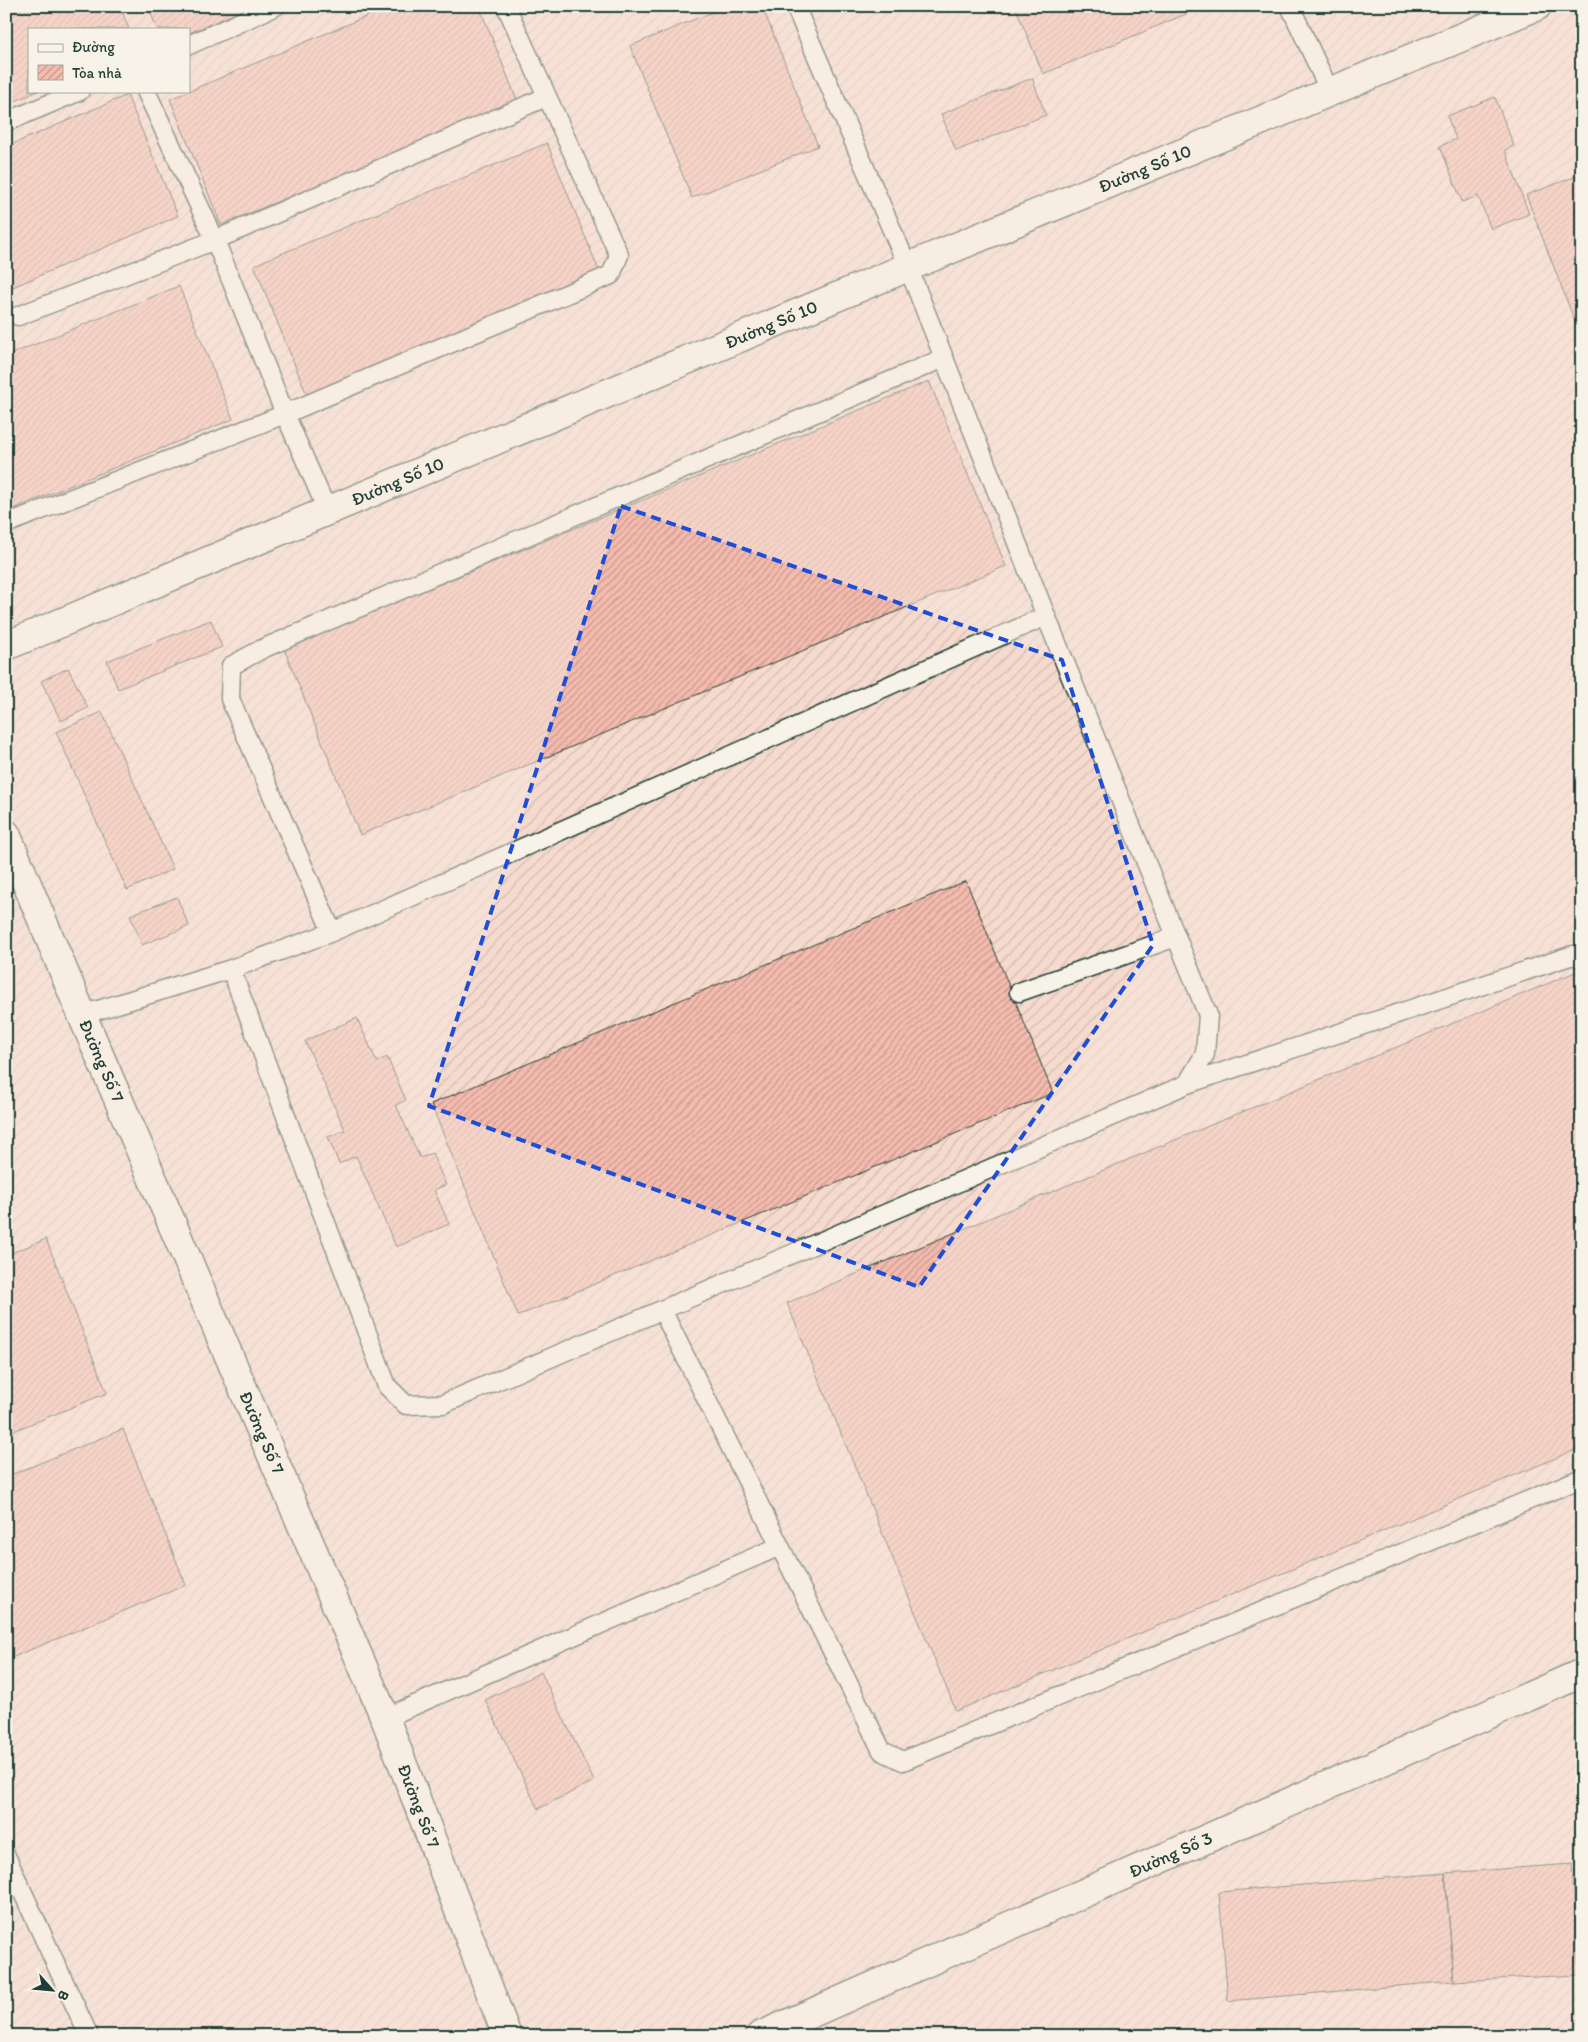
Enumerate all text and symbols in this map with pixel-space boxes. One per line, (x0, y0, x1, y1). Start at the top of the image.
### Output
legend (28, 28, 190, 92)
text: Đường (72, 38, 115, 56)
text: Tòa nhà (72, 64, 122, 82)
street label: Đường Số 10 (1095, 140, 1195, 198)
street label: Đường Số 10 (722, 295, 821, 354)
street label: Đường Số 10 (348, 452, 447, 511)
street label: Đường Số 7 (74, 1016, 129, 1105)
street label: Đường Số 7 (234, 1388, 289, 1477)
street label: Đường Số 7 (393, 1761, 445, 1851)
street label: Đường Số 3 (1126, 1827, 1216, 1883)
north arrow (28, 1964, 78, 2014)
text: B (54, 1988, 73, 2004)

